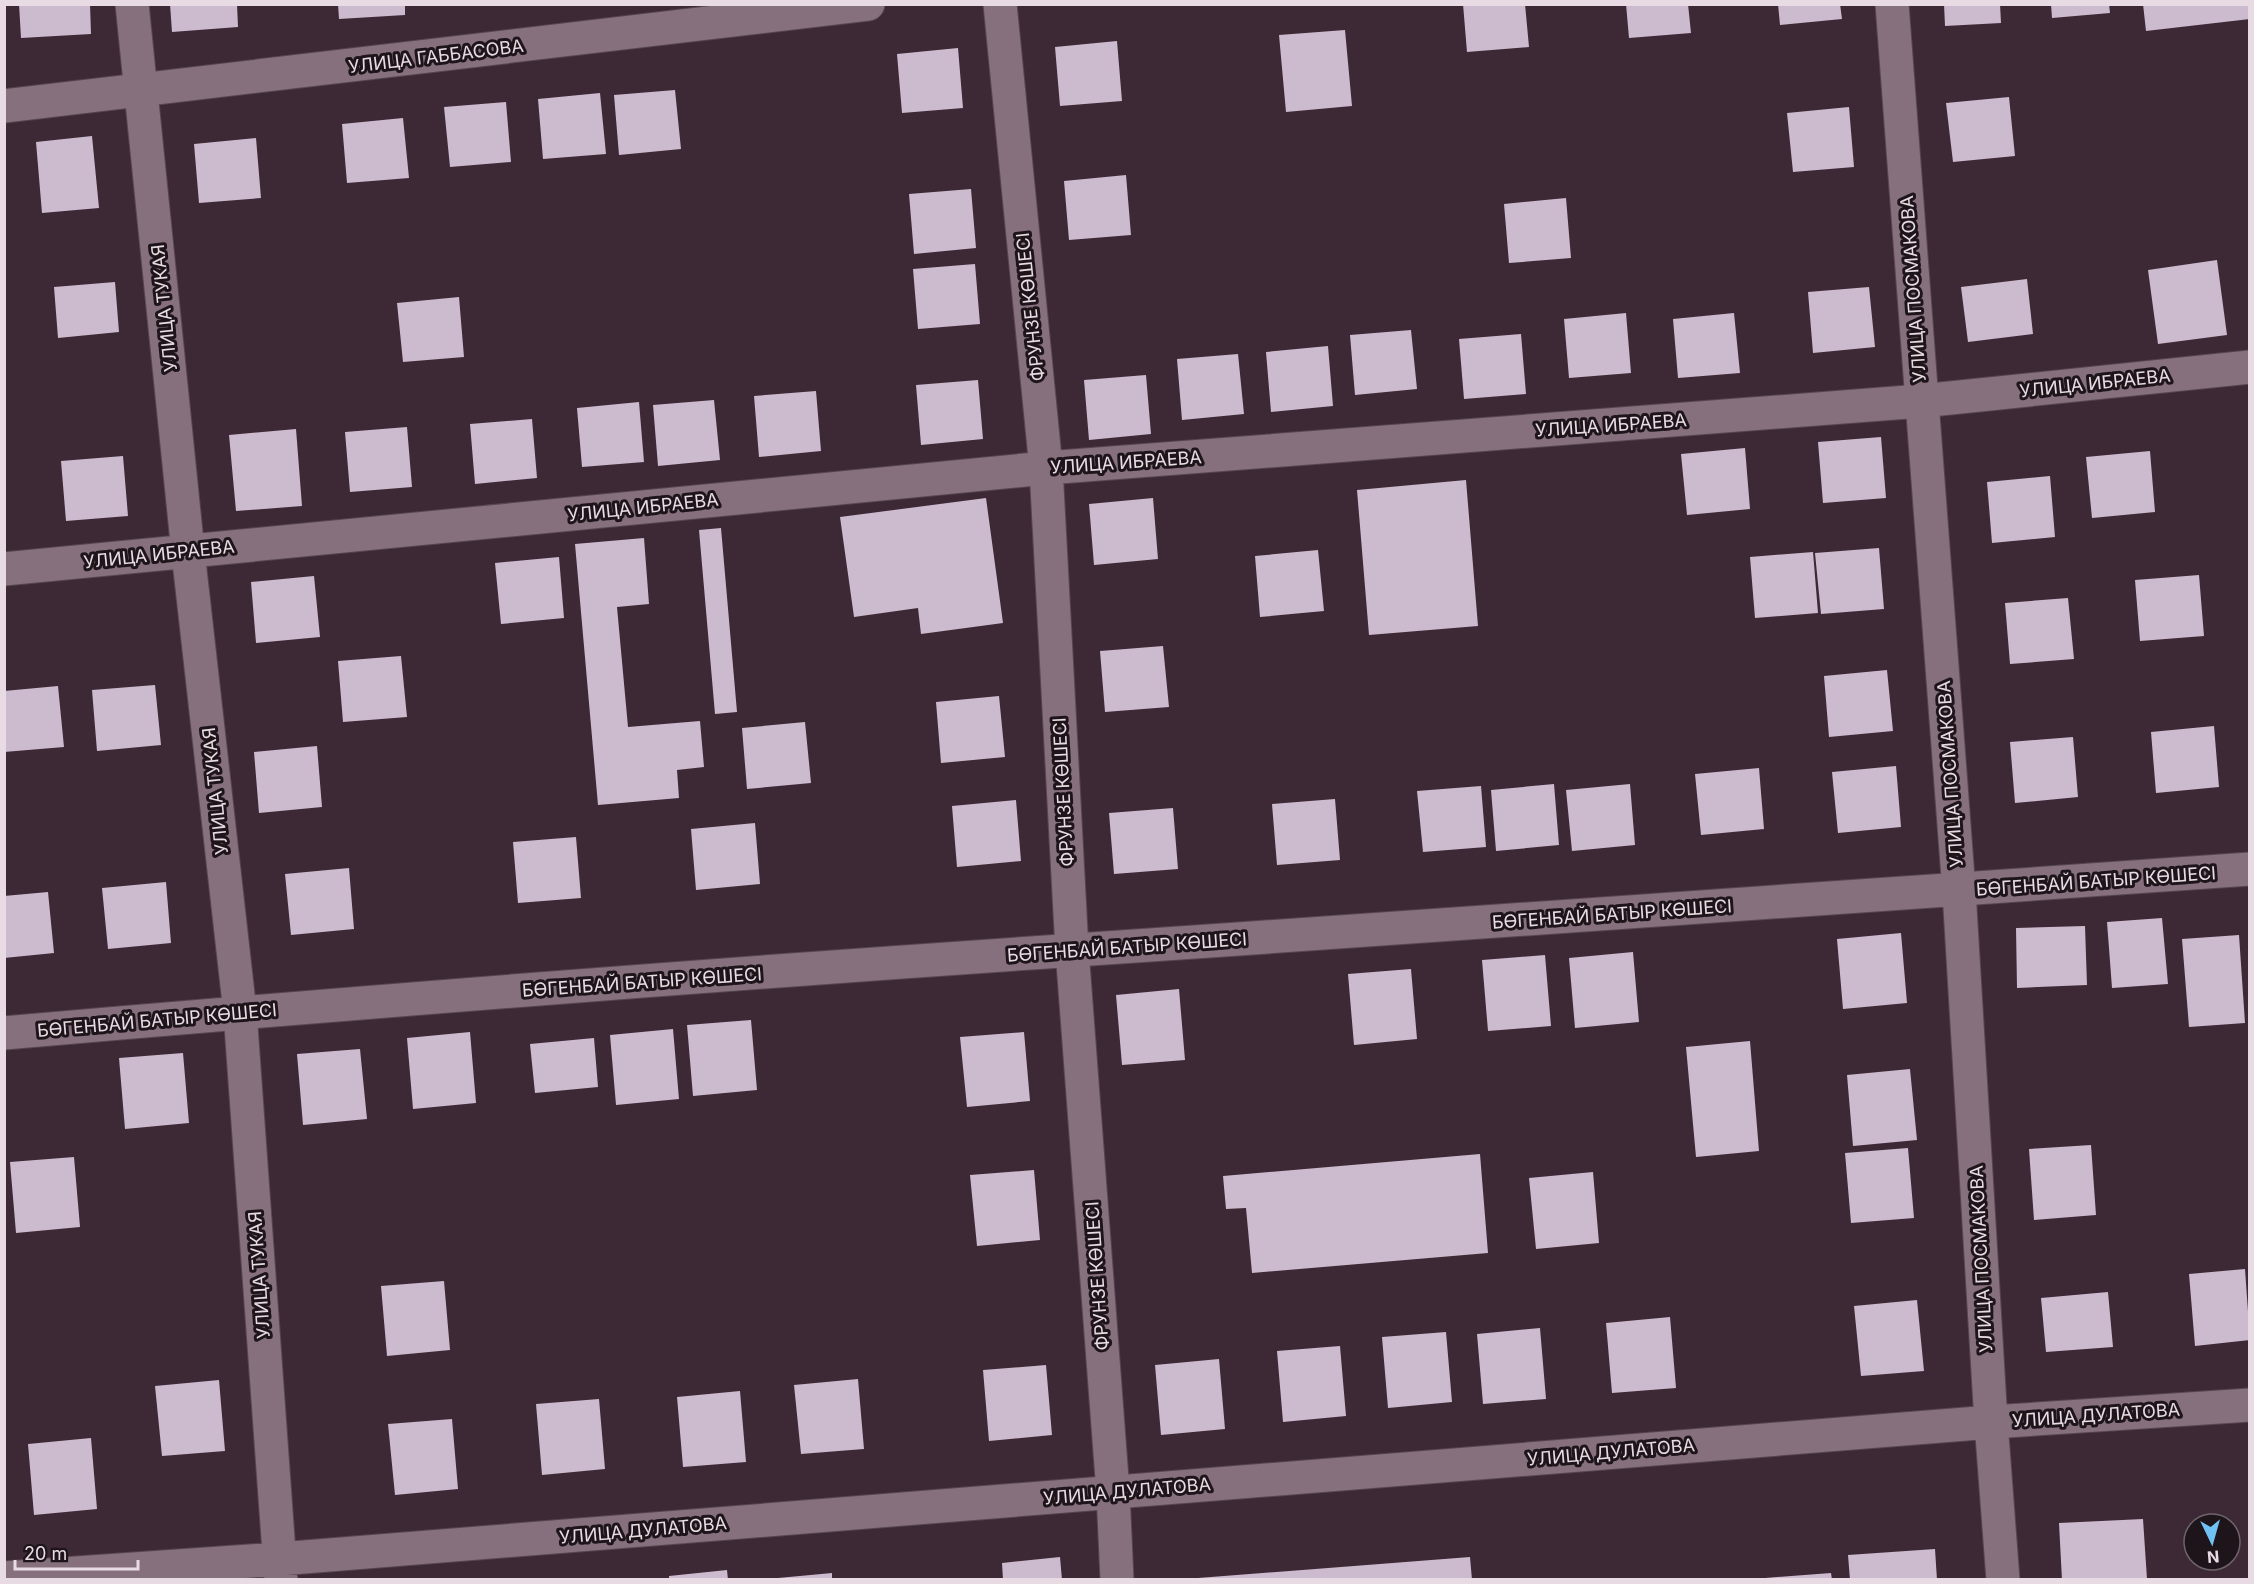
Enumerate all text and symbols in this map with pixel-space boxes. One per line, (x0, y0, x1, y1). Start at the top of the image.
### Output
street label: УЛИЦА ГАББАСОВА (347, 35, 525, 77)
street label: УЛИЦА ПОСМАКОВА (1896, 195, 1930, 383)
street label: ФРУНЗЕ КӨШЕСІ (1012, 232, 1048, 382)
street label: УЛИЦА ТУКАЯ (147, 243, 181, 373)
street label: УЛИЦА ИБРАЕВА (2019, 365, 2171, 401)
street label: УЛИЦА ИБРАЕВА (1535, 409, 1687, 441)
street label: УЛИЦА ИБРАЕВА (1050, 446, 1202, 478)
street label: УЛИЦА ИБРАЕВА (567, 489, 719, 525)
street label: УЛИЦА ИБРАЕВА (83, 536, 235, 572)
street label: УЛИЦА ПОСМАКОВА (1933, 680, 1967, 868)
street label: ФРУНЗЕ КӨШЕСІ (1049, 717, 1077, 867)
street label: УЛИЦА ТУКАЯ (198, 726, 232, 856)
street label: БӨГЕНБАЙ БАТЫР КӨШЕСІ (1975, 861, 2217, 900)
street label: БӨГЕНБАЙ БАТЫР КӨШЕСІ (1491, 894, 1733, 933)
street label: БӨГЕНБАЙ БАТЫР КӨШЕСІ (1006, 927, 1248, 966)
street label: БӨГЕНБАЙ БАТЫР КӨШЕСІ (521, 962, 763, 1001)
street label: БӨГЕНБАЙ БАТЫР КӨШЕСІ (36, 998, 278, 1041)
street label: УЛИЦА ПОСМАКОВА (1966, 1165, 1996, 1353)
street label: ФРУНЗЕ КӨШЕСІ (1081, 1201, 1113, 1351)
street label: УЛИЦА ТУКАЯ (244, 1211, 274, 1339)
street label: УЛИЦА ДУЛАТОВА (2011, 1399, 2181, 1431)
street label: УЛИЦА ДУЛАТОВА (1526, 1434, 1696, 1470)
street label: УЛИЦА ДУЛАТОВА (1042, 1473, 1212, 1509)
street label: УЛИЦА ДУЛАТОВА (558, 1512, 728, 1548)
north arrow (2182, 1512, 2242, 1572)
scale bar (15, 1533, 138, 1571)
text: 20 m (24, 1543, 67, 1564)
text: N (2206, 1546, 2220, 1567)

